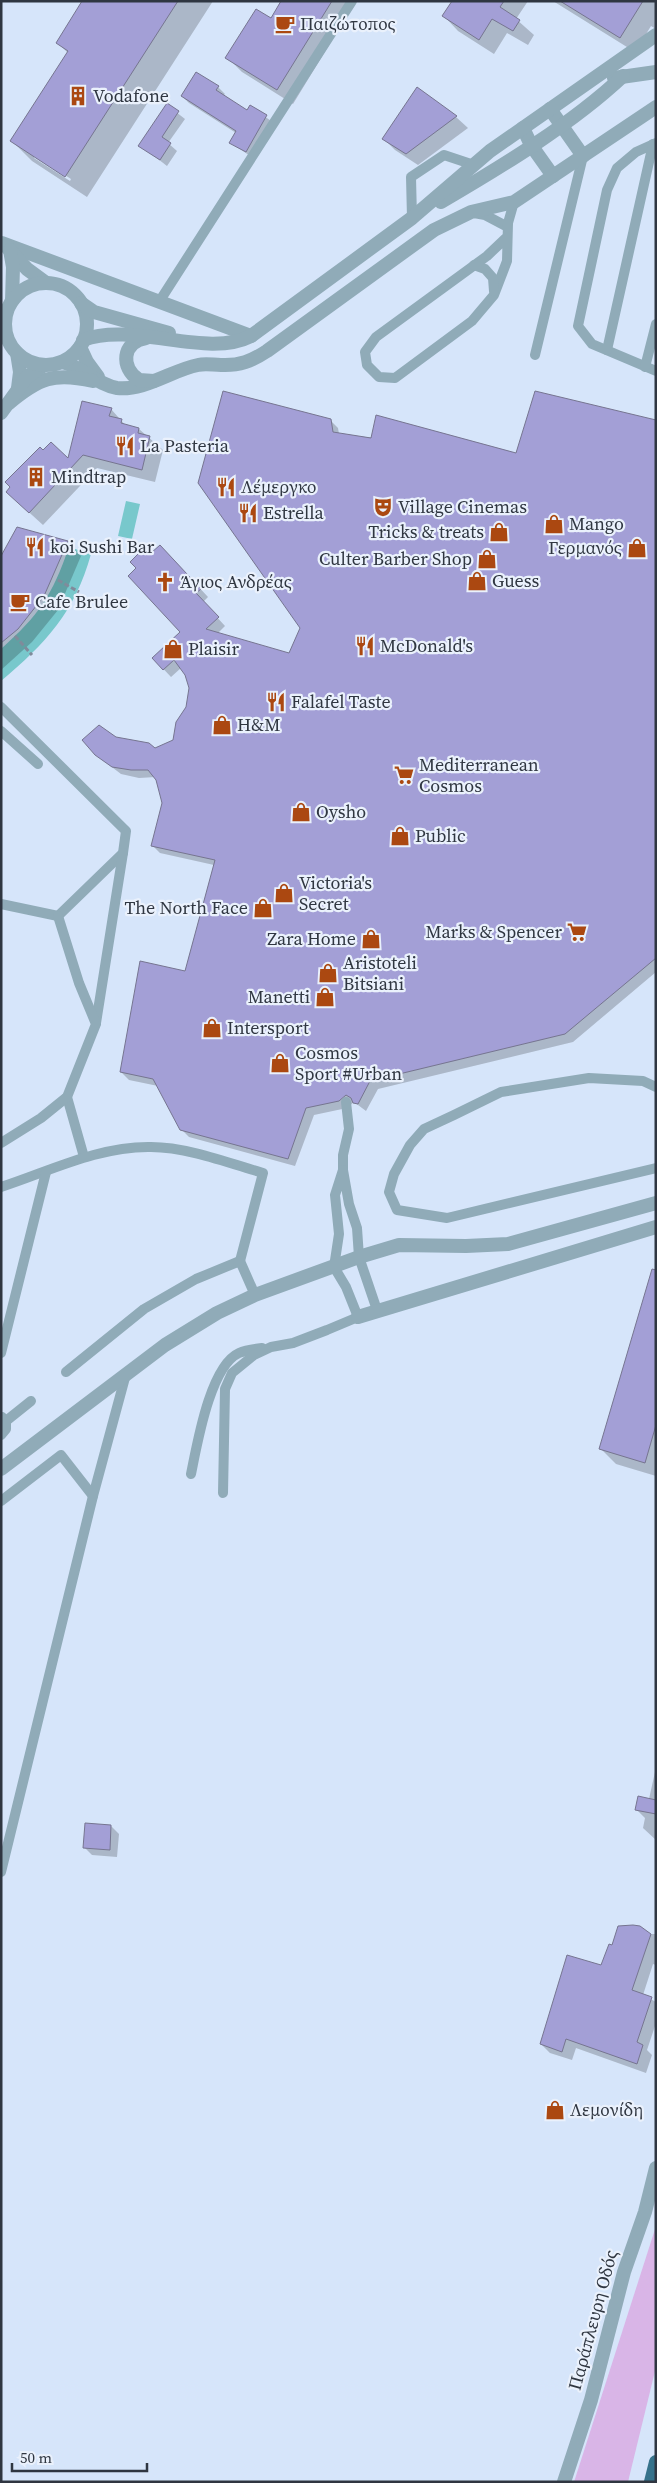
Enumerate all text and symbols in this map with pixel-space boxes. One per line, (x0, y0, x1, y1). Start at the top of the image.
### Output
place label: Παιζώτοπος (300, 11, 396, 36)
cafe icon: Παιζώτοπος (274, 13, 296, 35)
place label: Vodafone (93, 83, 169, 108)
building icon: Vodafone (67, 85, 89, 107)
place label: La Pasteria (140, 433, 230, 458)
restaurant icon: La Pasteria (114, 435, 136, 457)
place label: Mindtrap (51, 464, 126, 489)
building icon: Mindtrap (25, 466, 47, 488)
place label: Λέμεργκο (241, 474, 316, 499)
restaurant icon: Λέμεργκο (215, 476, 237, 498)
place label: Village Cinemas (398, 494, 527, 519)
theatre icon: Village Cinemas (372, 496, 394, 518)
place label: Estrella (263, 500, 324, 525)
restaurant icon: Estrella (237, 502, 259, 524)
place label: Mango (569, 511, 624, 536)
shop icon: Mango (543, 513, 565, 535)
place label: Tricks & treats (368, 519, 484, 544)
shop icon: Tricks & treats (488, 521, 510, 543)
place label: koi Sushi Bar (50, 534, 155, 559)
place label: Γερμανός (548, 535, 622, 560)
restaurant icon: koi Sushi Bar (24, 536, 46, 558)
shop icon: Γερμανός (626, 537, 648, 559)
place label: Culter Barber Shop (319, 546, 472, 571)
shop icon: Culter Barber Shop (476, 548, 498, 570)
place label: Guess (492, 568, 540, 593)
place label: Άγιος Ανδρέας (180, 569, 292, 594)
shop icon: Guess (466, 570, 488, 592)
church icon: Άγιος Ανδρέας (154, 571, 176, 593)
place label: Cafe Brulee (35, 589, 128, 614)
cafe icon: Cafe Brulee (9, 591, 31, 613)
place label: McDonald's (380, 633, 473, 658)
restaurant icon: McDonald's (354, 635, 376, 657)
place label: Plaisir (188, 636, 239, 661)
shop icon: Plaisir (162, 638, 184, 660)
place label: Falafel Taste (291, 689, 391, 714)
restaurant icon: Falafel Taste (265, 691, 287, 713)
place label: H&M (237, 712, 280, 737)
shop icon: H&M (211, 714, 233, 736)
place label: Mediterranean Cosmos (419, 752, 539, 798)
supermarket icon: Mediterranean Cosmos (393, 764, 415, 786)
place label: Oysho (316, 799, 366, 824)
shop icon: Oysho (290, 801, 312, 823)
place label: Public (415, 823, 466, 848)
shop icon: Public (389, 825, 411, 847)
place label: Victoria's Secret (299, 870, 372, 916)
shop icon: Victoria's Secret (273, 882, 295, 904)
place label: The North Face (124, 895, 248, 920)
shop icon: The North Face (252, 897, 274, 919)
place label: Marks & Spencer (426, 919, 562, 944)
supermarket icon: Marks & Spencer (566, 921, 588, 943)
place label: Zara Home (267, 926, 356, 951)
shop icon: Zara Home (360, 928, 382, 950)
place label: Aristoteli Bitsiani (343, 950, 417, 996)
shop icon: Aristoteli Bitsiani (317, 962, 339, 984)
place label: Manetti (248, 984, 310, 1009)
shop icon: Manetti (314, 986, 336, 1008)
place label: Intersport (227, 1015, 309, 1040)
shop icon: Intersport (201, 1017, 223, 1039)
place label: Cosmos Sport #Urban (295, 1040, 402, 1086)
shop icon: Cosmos Sport #Urban (269, 1052, 291, 1074)
place label: Λεμονίδη (570, 2097, 643, 2122)
shop icon: Λεμονίδη (544, 2099, 566, 2121)
street label: Παράπλευρη Οδός (562, 2247, 623, 2393)
scale bar (12, 2440, 148, 2472)
text: 50 m (20, 2447, 52, 2468)

